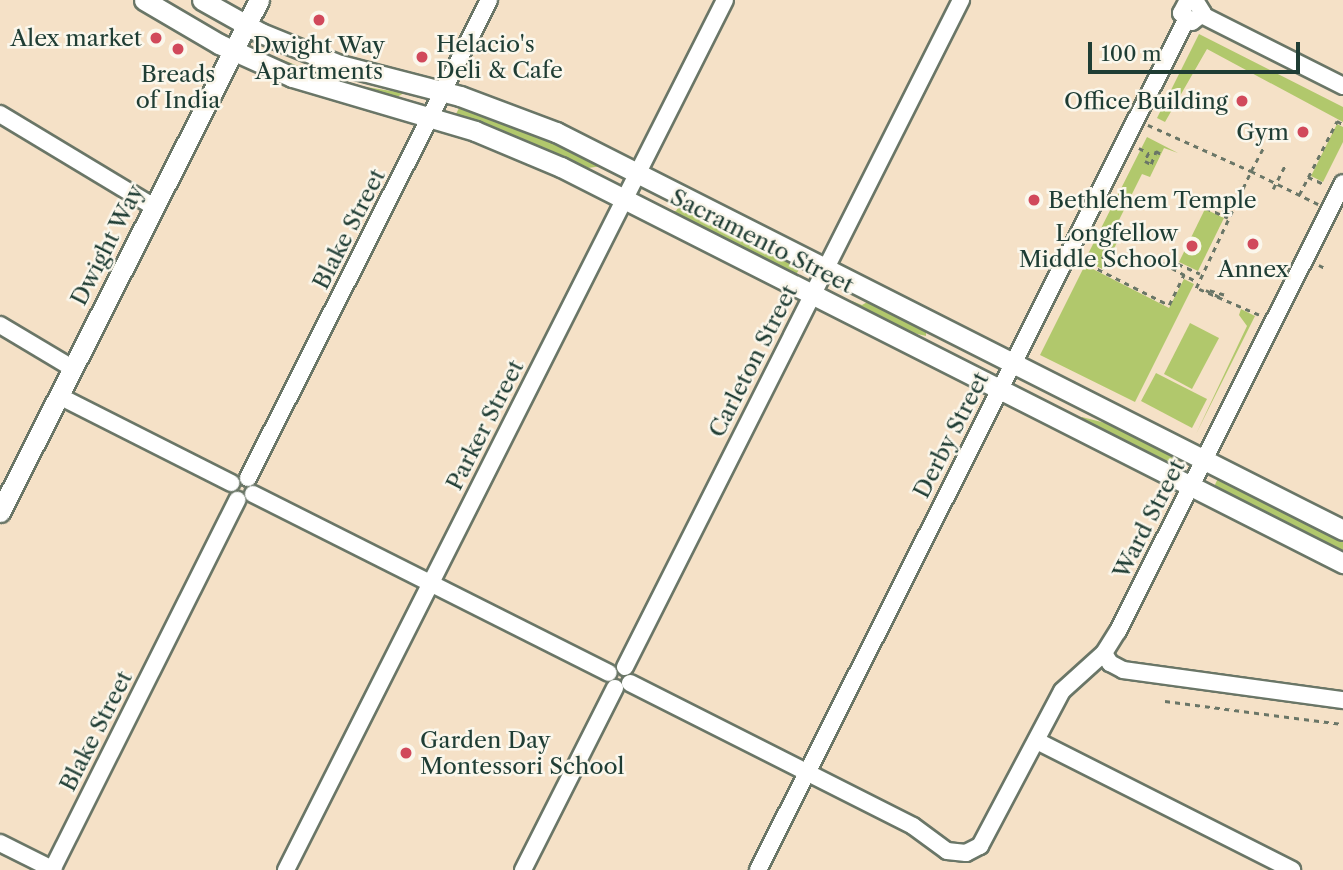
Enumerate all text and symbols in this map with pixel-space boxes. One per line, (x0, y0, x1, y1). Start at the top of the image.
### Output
marker: Dwight Way Apartments (311, 12, 327, 28)
place label: Alex market (10, 24, 142, 52)
scale bar (1091, 28, 1303, 72)
marker: Alex market (148, 30, 164, 46)
place label: Helacio's Deli & Cafe (436, 30, 563, 84)
place label: Dwight Way Apartments (253, 31, 385, 85)
marker: Breads of India (170, 41, 186, 57)
text: 100 m (1101, 41, 1162, 66)
marker: Helacio's Deli & Cafe (414, 49, 430, 65)
place label: Breads of India (136, 60, 220, 114)
place label: Office Building (1064, 87, 1228, 115)
marker: Office Building (1234, 93, 1250, 109)
place label: Gym (1236, 118, 1289, 146)
marker: Gym (1295, 124, 1311, 140)
street label: Blake Street (307, 164, 391, 294)
street label: Dwight Way (65, 180, 149, 310)
street label: Sacramento Street (666, 183, 858, 299)
place label: Bethlehem Temple (1048, 186, 1257, 214)
marker: Bethlehem Temple (1026, 192, 1042, 208)
place label: Longfellow Middle School (1019, 219, 1178, 273)
marker: Annex (1245, 236, 1261, 252)
marker: Longfellow Middle School (1184, 238, 1200, 254)
place label: Annex (1217, 255, 1289, 283)
street label: Carleton Street (703, 280, 803, 442)
street label: Parker Street (440, 355, 530, 495)
street label: Derby Street (907, 367, 995, 503)
street label: Ward Street (1107, 455, 1191, 583)
street label: Blake Street (54, 666, 138, 796)
place label: Garden Day Montessori School (420, 726, 624, 780)
marker: Garden Day Montessori School (398, 745, 414, 761)

